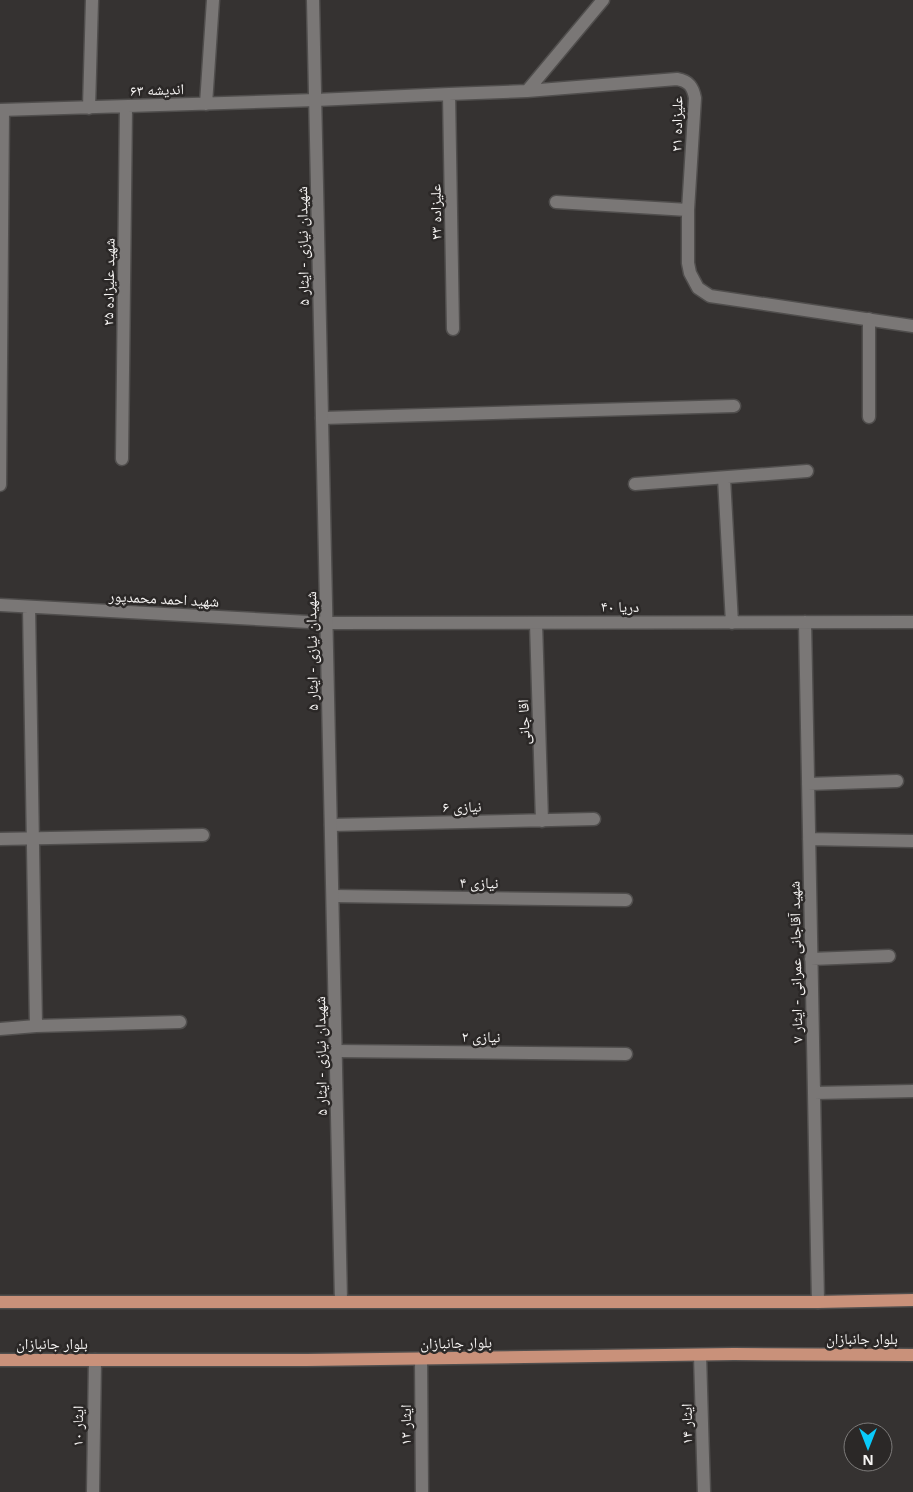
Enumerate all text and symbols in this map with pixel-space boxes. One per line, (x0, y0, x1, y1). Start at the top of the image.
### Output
street label: اندیشه ۶۳ (130, 78, 184, 100)
street label: علیزاده ۲۱ (666, 95, 686, 152)
street label: علیزاده ۲۳ (425, 183, 445, 240)
street label: شهیدان نیازی - ایثار ۵ (291, 186, 314, 306)
street label: شهید علیزاده ۲۵ (97, 238, 119, 326)
street label: شهید احمد محمدپور (107, 585, 220, 611)
street label: شهیدان نیازی - ایثار ۵ (300, 591, 323, 711)
street label: دریا ۴۰ (601, 596, 639, 616)
street label: اقا جانی (512, 699, 535, 745)
street label: نیازی ۶ (442, 796, 482, 817)
street label: نیازی ۴ (459, 872, 499, 893)
street label: شهید آقاجانی عمرانی - ایثار ۷ (784, 881, 807, 1043)
street label: شهیدان نیازی - ایثار ۵ (309, 996, 332, 1116)
street label: نیازی ۲ (461, 1026, 501, 1047)
street label: بلوار جانبازان (826, 1328, 898, 1349)
street label: بلوار جانبازان (420, 1331, 492, 1354)
street label: بلوار جانبازان (16, 1333, 88, 1354)
street label: ایثار ۱۴ (676, 1403, 696, 1445)
street label: ایثار ۱۲ (395, 1404, 415, 1446)
street label: ایثار ۱۰ (67, 1405, 87, 1447)
north arrow (843, 1422, 893, 1472)
text: N (862, 1451, 874, 1470)

